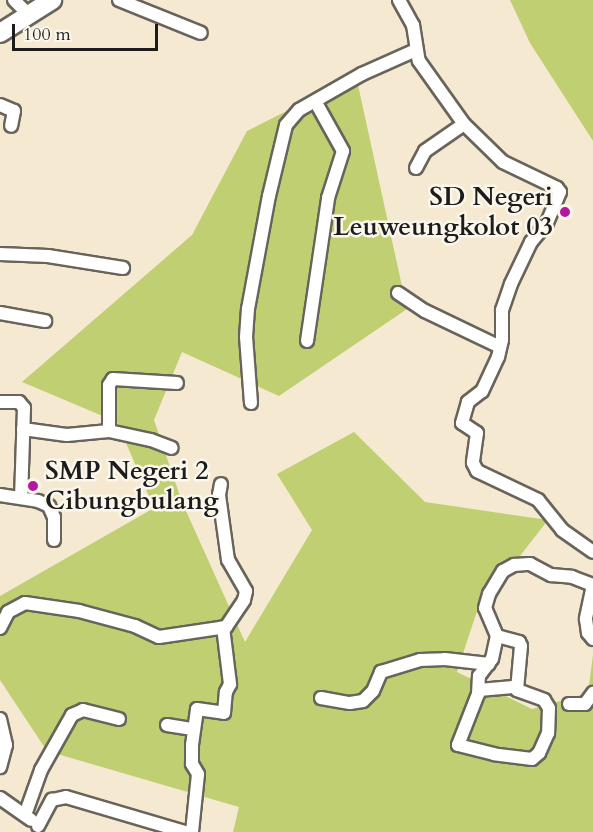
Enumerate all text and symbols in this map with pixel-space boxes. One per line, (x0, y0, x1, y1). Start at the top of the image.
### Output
scale bar (15, 12, 160, 50)
text: 100 m (23, 22, 71, 47)
place label: SD Negeri Leuweungkolot 03 (333, 181, 553, 243)
marker: SD Negeri Leuweungkolot 03 (558, 205, 572, 219)
place label: SMP Negeri 2 Cibungbulang (45, 455, 219, 516)
marker: SMP Negeri 2 Cibungbulang (26, 479, 40, 493)

